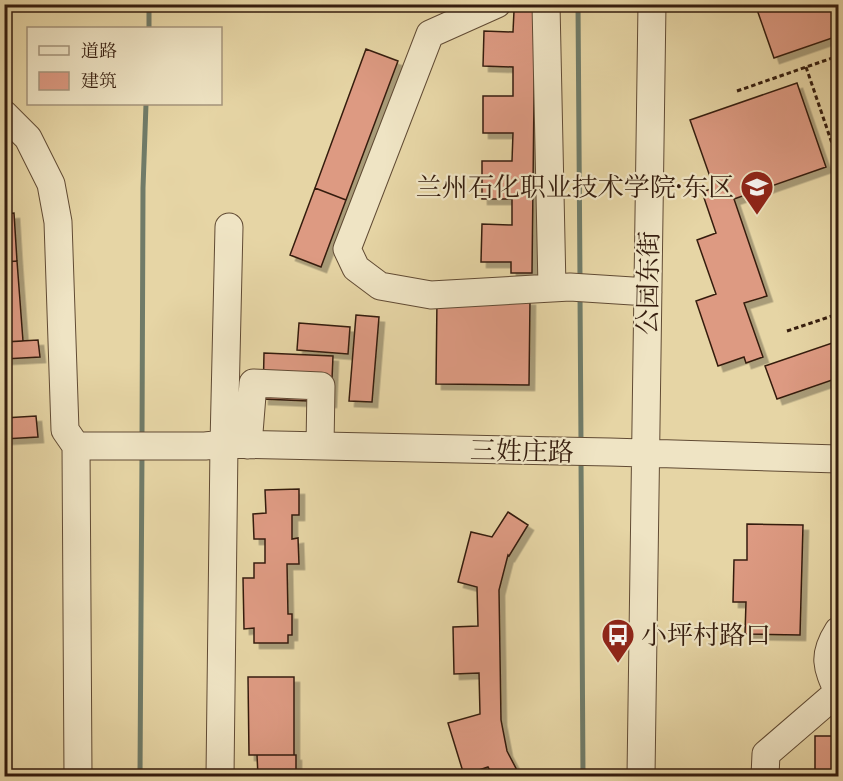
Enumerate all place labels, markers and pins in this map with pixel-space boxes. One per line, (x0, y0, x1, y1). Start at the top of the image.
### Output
school or university icon: 兰州石化职业技术学院·东区 (739, 169, 775, 216)
place label: 兰州石化职业技术学院·东区 (416, 172, 734, 205)
bus stop icon: 小坪村路口 (600, 617, 636, 664)
place label: 小坪村路口 (641, 620, 771, 653)

